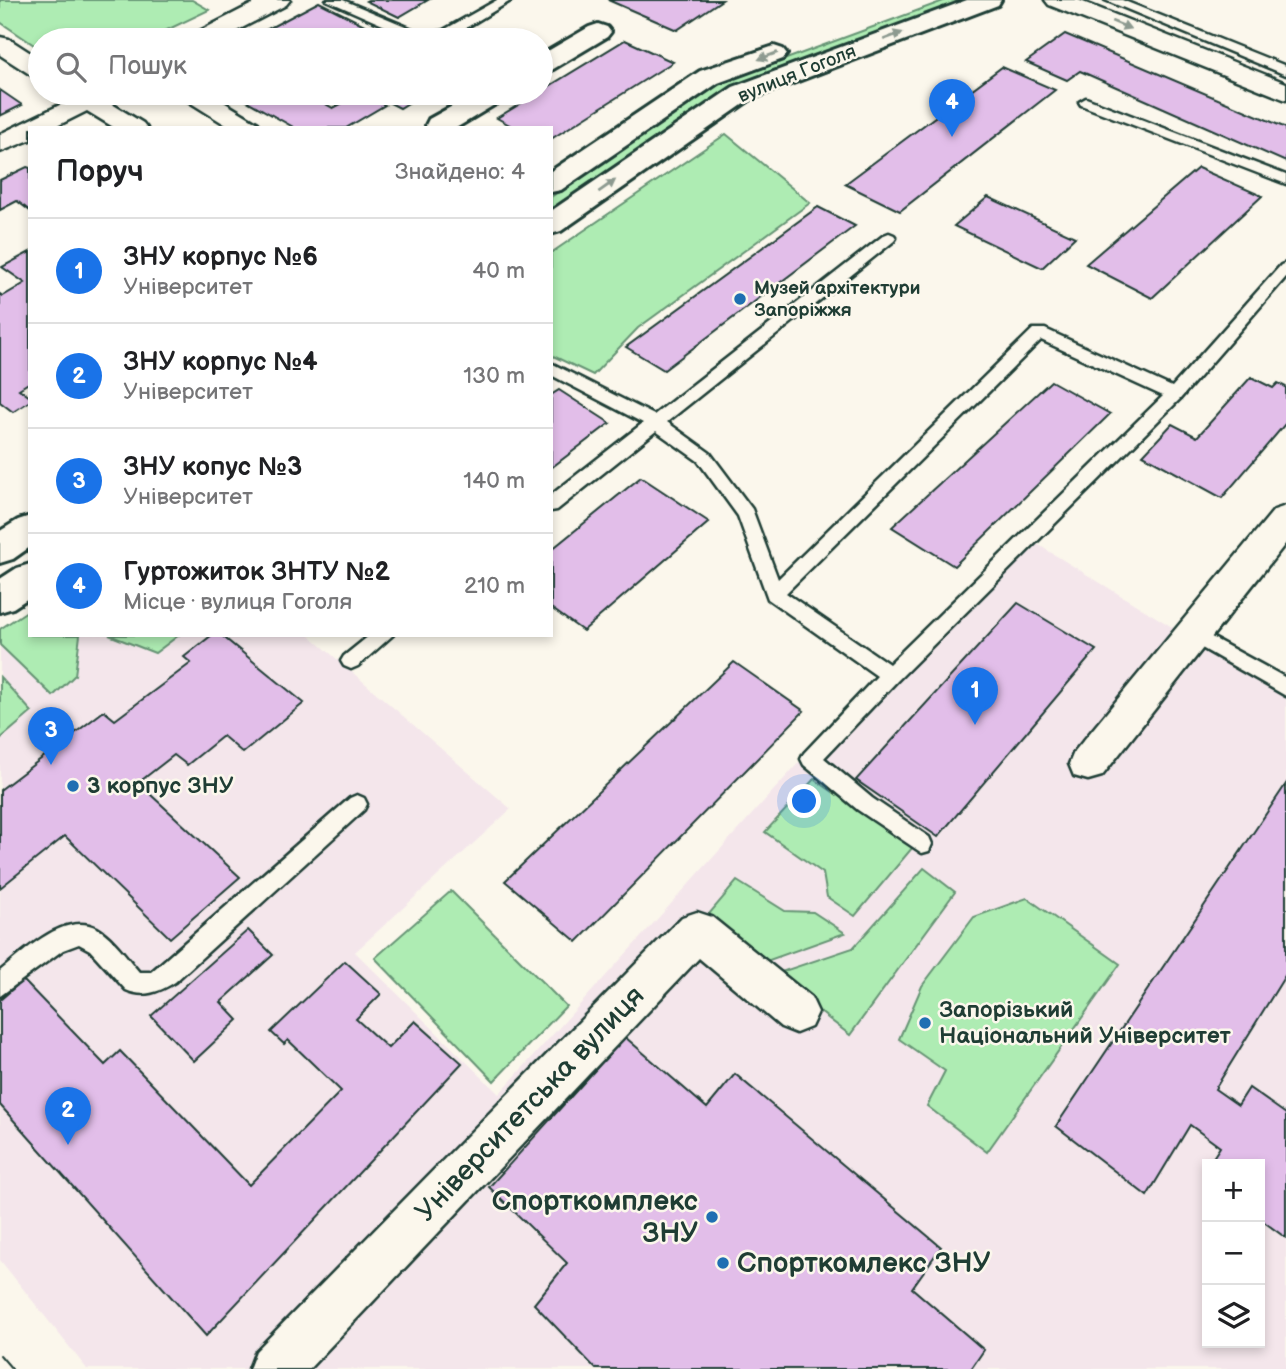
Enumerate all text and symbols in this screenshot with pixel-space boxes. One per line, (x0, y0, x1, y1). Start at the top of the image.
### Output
one-way arrow (1110, 20, 1131, 31)
search box (28, 28, 553, 105)
one-way arrow (883, 30, 904, 41)
street label: вулиця Гоголя (735, 40, 859, 108)
icon: search (52, 48, 90, 86)
text: Пошук (108, 51, 187, 82)
one-way arrow (757, 51, 778, 62)
pin: 4 (929, 79, 975, 137)
text: Поруч (56, 154, 144, 190)
text: Знайдено: 4 (395, 158, 525, 186)
one-way arrow (598, 179, 616, 193)
text: ЗНУ корпус №6 (123, 242, 318, 273)
text: 1 (74, 257, 84, 285)
text: 40 m (472, 257, 525, 285)
text: Університет (123, 273, 253, 301)
place label: Музей архітектури Запоріжжя (754, 277, 920, 322)
marker: Музей архітектури Запоріжжя (732, 291, 748, 307)
text: ЗНУ корпус №4 (123, 347, 318, 378)
text: 2 (72, 362, 86, 390)
text: 130 m (463, 362, 525, 390)
text: Університет (123, 378, 253, 406)
text: ЗНУ копус №3 (123, 452, 302, 483)
text: 3 (72, 467, 86, 495)
text: 140 m (463, 467, 525, 495)
text: Університет (123, 483, 253, 511)
text: Гуртожиток ЗНТУ №2 (123, 557, 390, 588)
text: 4 (72, 572, 86, 600)
text: 210 m (464, 572, 525, 600)
text: Місце · вулиця Гоголя (123, 588, 352, 616)
pin: 1 (952, 667, 998, 725)
pin: 3 (28, 707, 74, 765)
place label: 3 корпус ЗНУ (87, 772, 234, 800)
marker: 3 корпус ЗНУ (65, 778, 81, 794)
your location (787, 784, 821, 818)
street label: Університетська вулиця (409, 979, 651, 1229)
place label: Запорізький Національний Університет (939, 996, 1231, 1050)
marker: Запорізький Національний Університет (917, 1015, 933, 1031)
pin: 2 (45, 1087, 91, 1145)
map controls (1202, 1159, 1265, 1348)
button: + (1202, 1159, 1265, 1222)
place label: Спорткомплекс ЗНУ (492, 1185, 698, 1250)
marker: Спорткомплекс ЗНУ (704, 1209, 720, 1225)
button: − (1202, 1222, 1265, 1285)
place label: Спорткомлекс ЗНУ (737, 1247, 991, 1280)
marker: Спорткомлекс ЗНУ (715, 1255, 731, 1271)
button: layers (1202, 1285, 1265, 1348)

